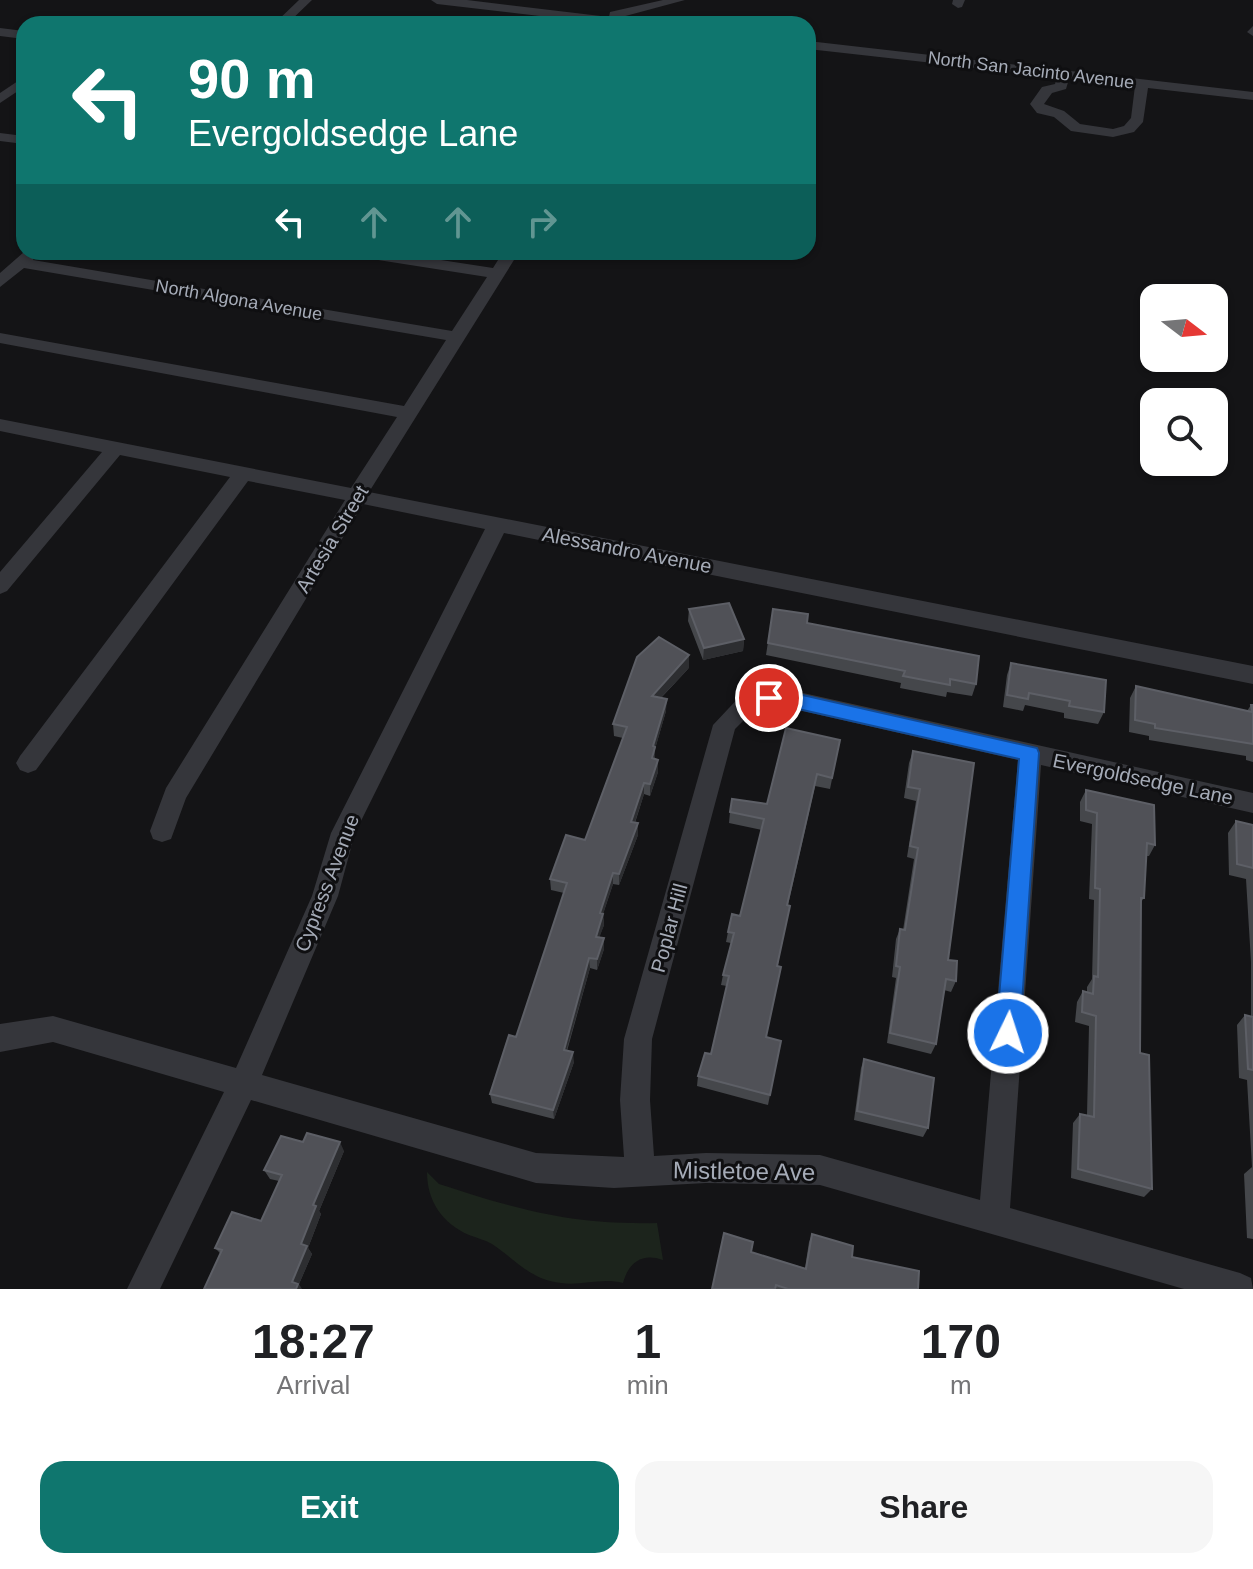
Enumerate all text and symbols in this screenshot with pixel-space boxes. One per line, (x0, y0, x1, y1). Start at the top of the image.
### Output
text: 90 m (188, 47, 316, 110)
street label: North San Jacinto Avenue (927, 47, 1135, 93)
icon: left (56, 48, 160, 152)
text: Evergoldsedge Lane (188, 113, 518, 154)
icon: left (268, 200, 312, 244)
icon: ahead (352, 200, 396, 244)
icon: ahead (436, 200, 480, 244)
icon: right (520, 200, 564, 244)
street label: North Algona Avenue (154, 275, 324, 325)
north arrow (1140, 284, 1228, 372)
map controls (1140, 284, 1228, 476)
button: search (1140, 388, 1228, 476)
street label: Artesia Street (291, 481, 373, 597)
street label: Alessandro Avenue (540, 523, 714, 577)
pin (735, 664, 803, 732)
icon: arrive (747, 676, 791, 720)
street label: Evergoldsedge Lane (1051, 749, 1235, 809)
street label: Cypress Avenue (291, 811, 363, 955)
street label: Poplar Hill (647, 881, 691, 975)
position arrow (966, 991, 1050, 1075)
street label: Mistletoe Ave (673, 1156, 815, 1186)
text: 18:27 (252, 1315, 375, 1368)
text: 1 (634, 1315, 661, 1368)
text: 170 (921, 1315, 1001, 1368)
text: Arrival (277, 1370, 350, 1400)
text: min (627, 1370, 669, 1400)
text: m (950, 1370, 972, 1400)
button: Exit (40, 1461, 619, 1553)
button: Share (635, 1461, 1213, 1553)

